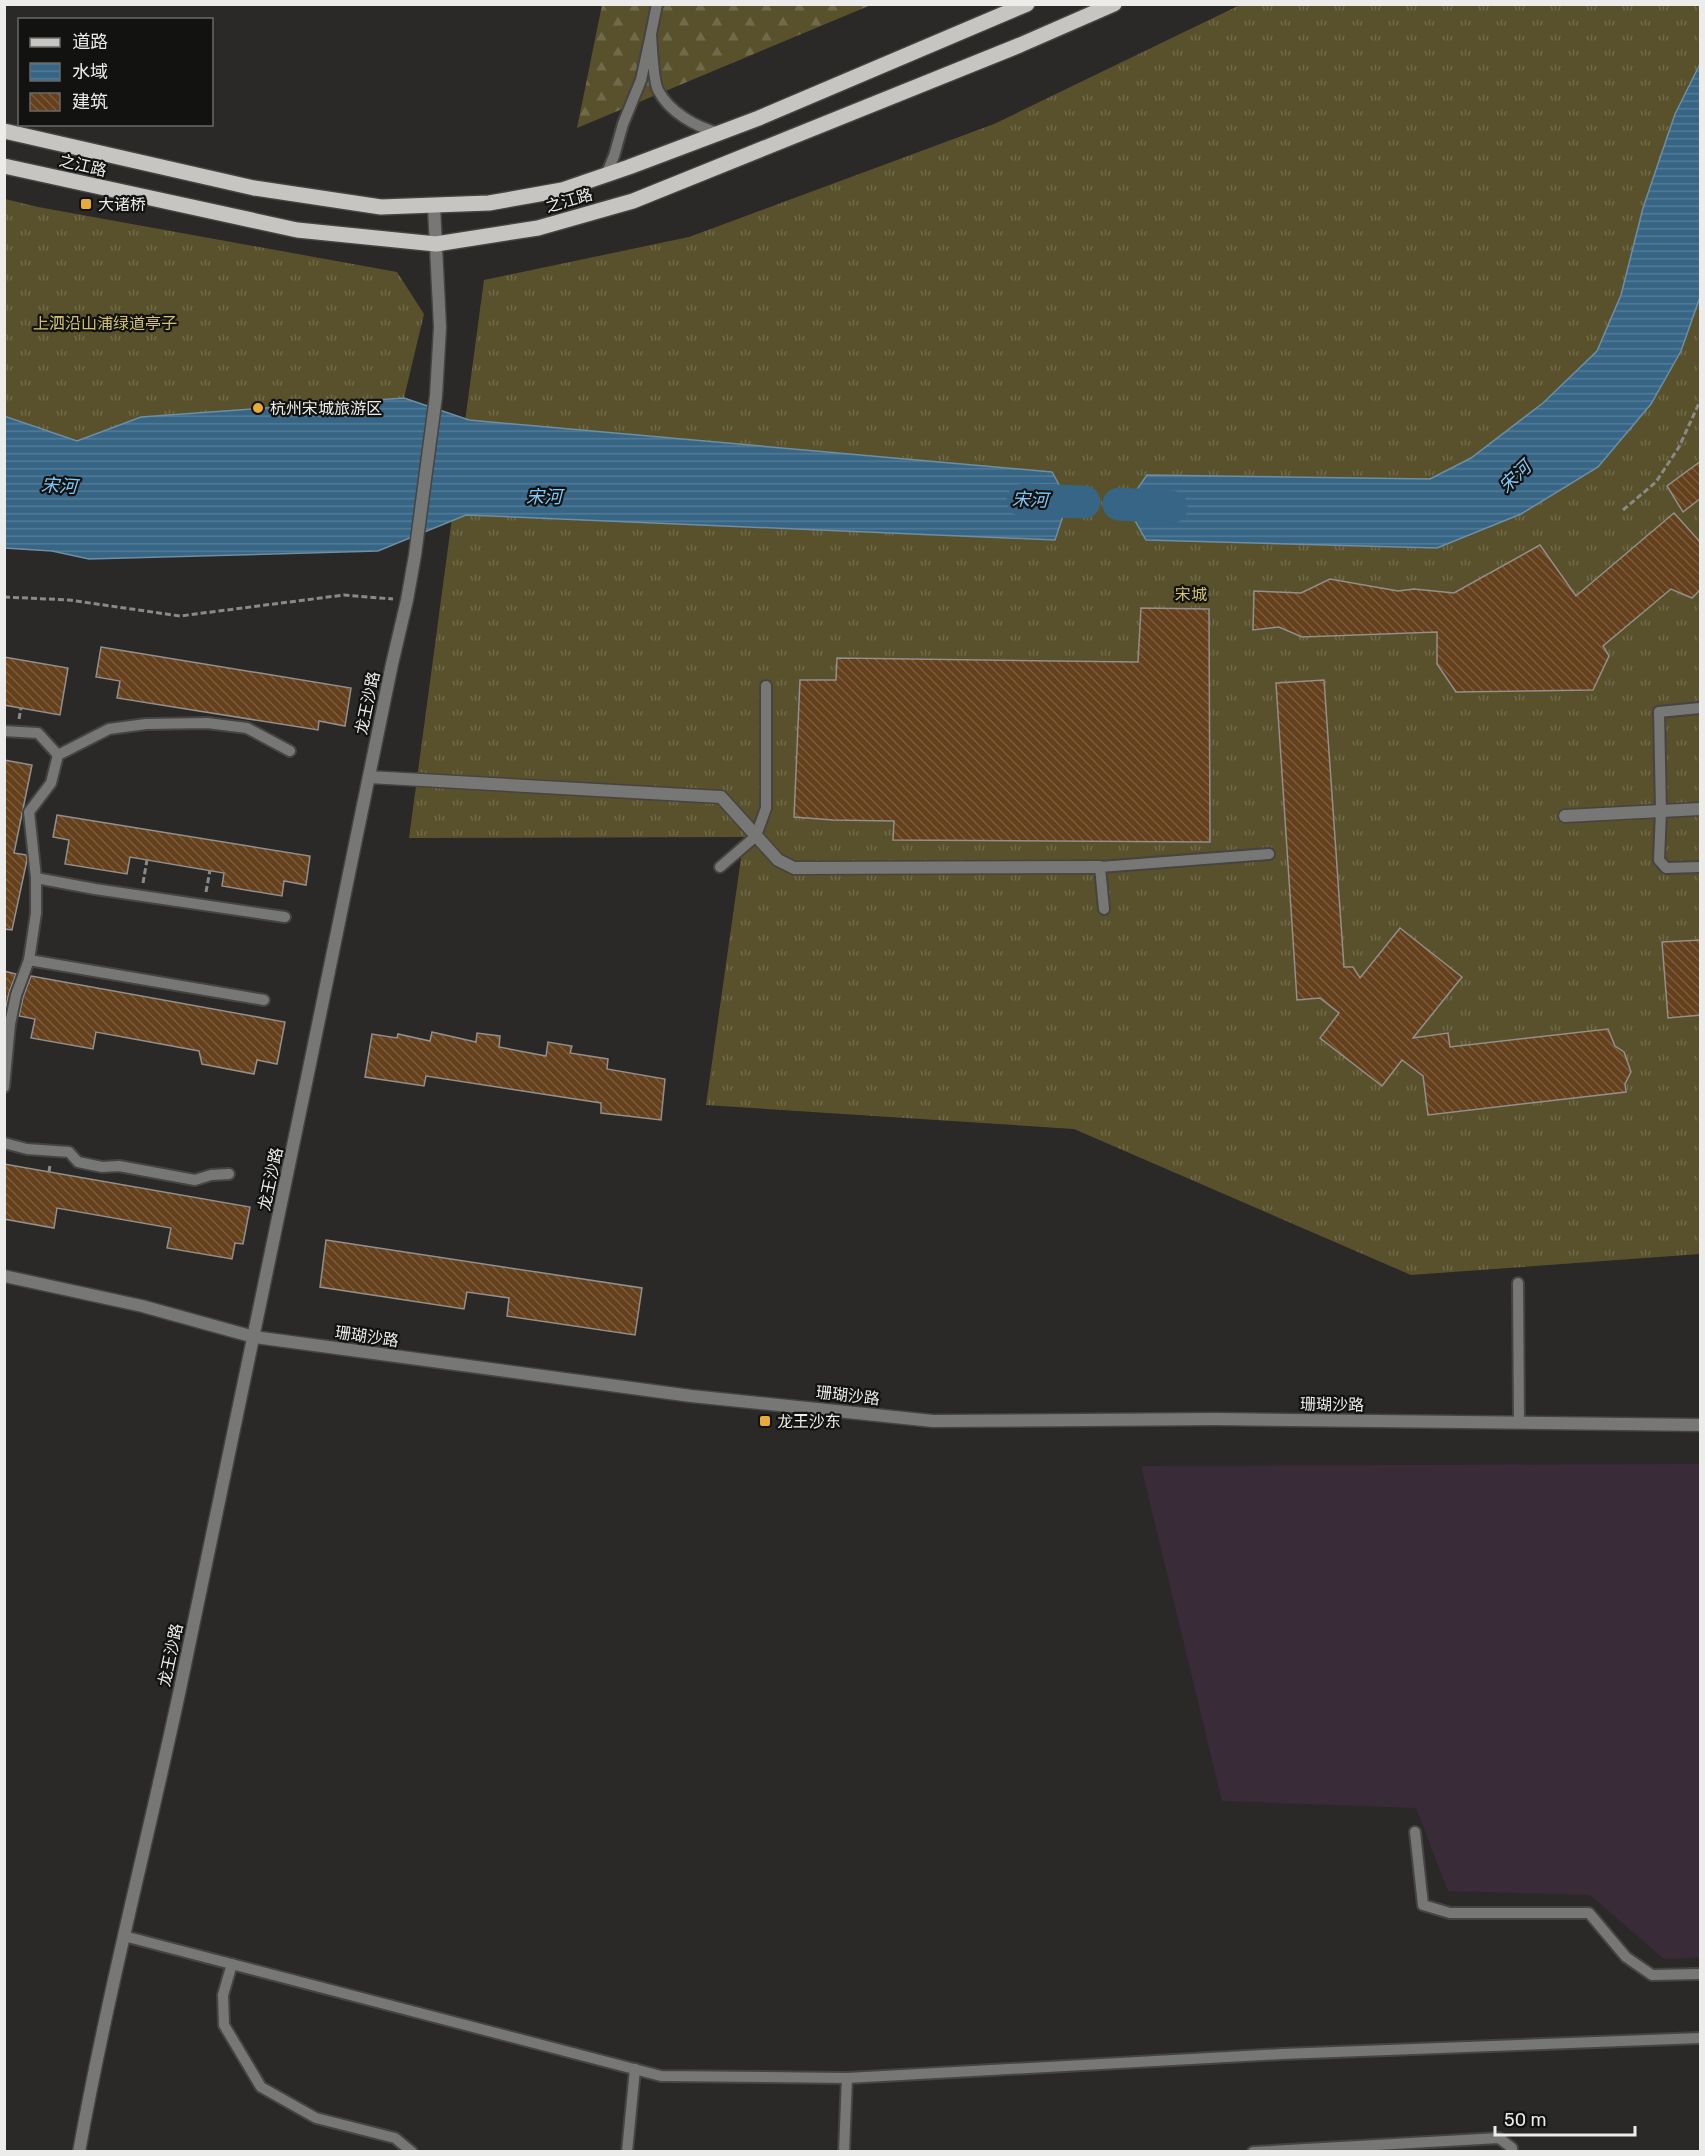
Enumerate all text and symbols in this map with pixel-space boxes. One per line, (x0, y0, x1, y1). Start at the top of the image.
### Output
legend (18, 18, 213, 126)
text: 道路 (72, 31, 108, 53)
text: 水域 (72, 61, 108, 83)
text: 建筑 (72, 91, 108, 113)
street label: 之江路 (57, 151, 108, 180)
street label: 之江路 (543, 185, 595, 216)
place label: 大诸桥 (98, 195, 146, 214)
marker: 大诸桥 (79, 197, 93, 211)
park label: 上泗沿山浦绿道亭子 (33, 314, 177, 333)
place label: 杭州宋城旅游区 (270, 399, 382, 418)
marker: 杭州宋城旅游区 (251, 401, 265, 415)
water label: 宋河 (1494, 454, 1538, 497)
water label: 宋河 (40, 474, 81, 498)
water label: 宋河 (526, 486, 565, 508)
water label: 宋河 (1012, 488, 1051, 512)
park label: 宋城 (1175, 585, 1207, 604)
street label: 龙王沙路 (352, 670, 383, 736)
street label: 龙王沙路 (255, 1146, 286, 1212)
street label: 珊瑚沙路 (334, 1323, 400, 1350)
street label: 珊瑚沙路 (815, 1383, 881, 1408)
street label: 珊瑚沙路 (1300, 1394, 1364, 1415)
place label: 龙王沙东 (777, 1412, 841, 1431)
marker: 龙王沙东 (758, 1414, 772, 1428)
street label: 龙王沙路 (155, 1622, 186, 1688)
scale bar (1495, 2099, 1634, 2137)
text: 50 m (1504, 2109, 1547, 2131)

